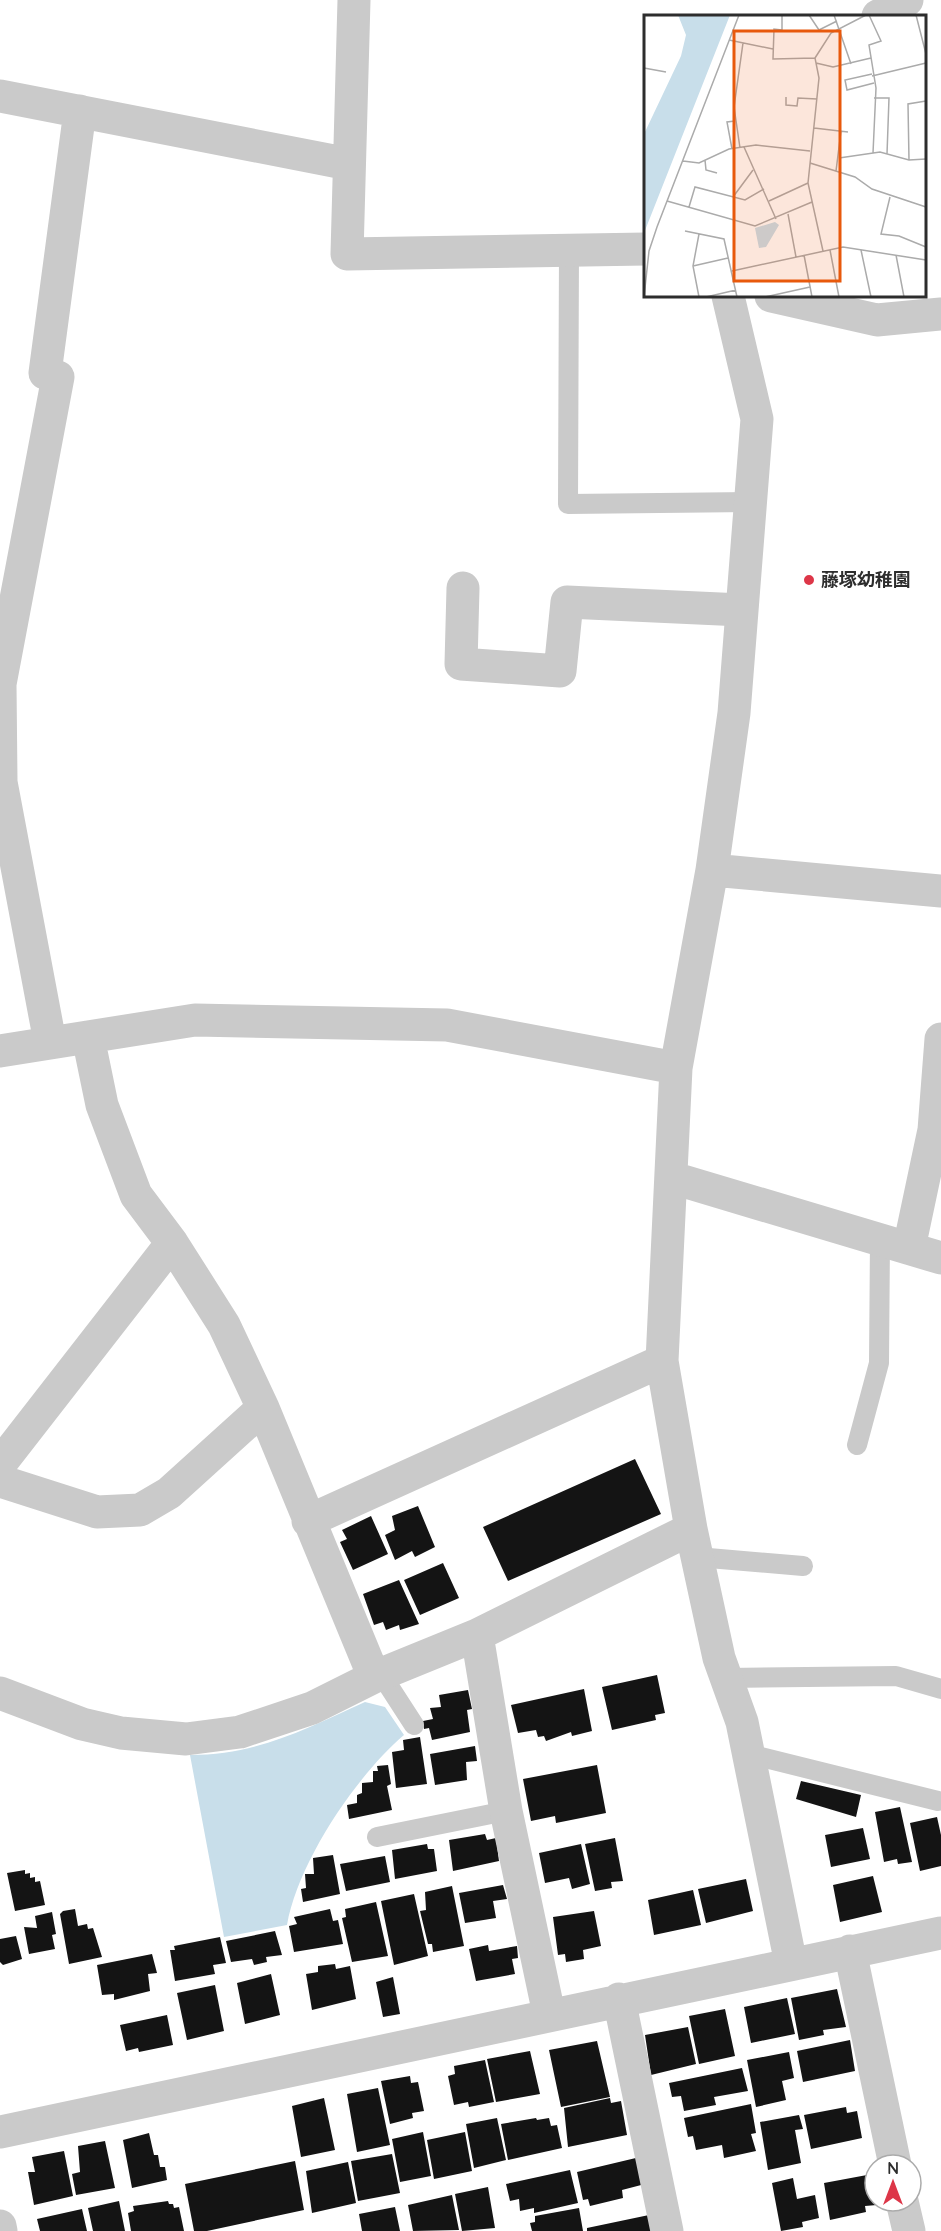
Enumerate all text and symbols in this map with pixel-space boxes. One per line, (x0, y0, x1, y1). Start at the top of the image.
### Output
inset map (644, 15, 926, 297)
place label: 藤塚幼稚園 (821, 568, 911, 591)
marker: 藤塚幼稚園 (802, 573, 816, 587)
north arrow (863, 2153, 923, 2213)
text: N (887, 2158, 899, 2178)

